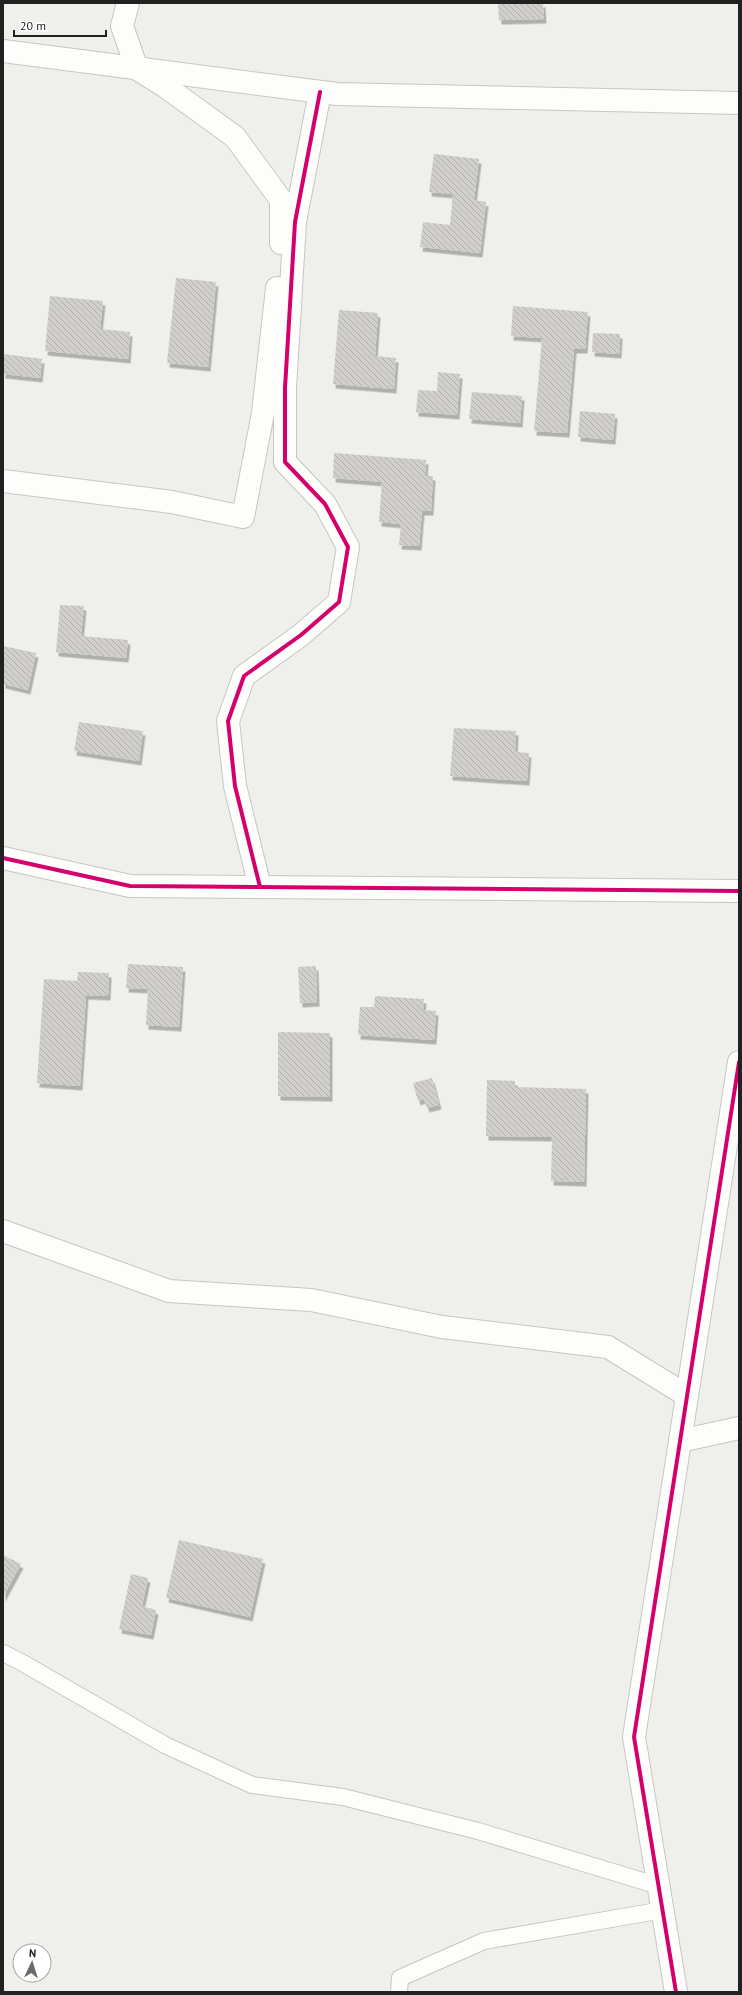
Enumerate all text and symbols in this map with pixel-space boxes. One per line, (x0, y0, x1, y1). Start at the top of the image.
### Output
scale bar (14, 12, 106, 38)
text: 20 m (20, 18, 46, 33)
north arrow (12, 1943, 52, 1983)
text: N (29, 1946, 37, 1960)

